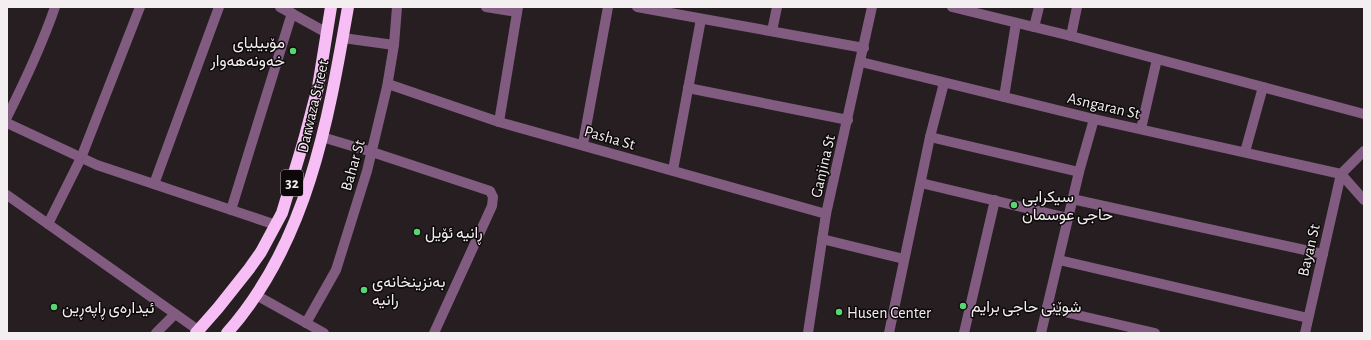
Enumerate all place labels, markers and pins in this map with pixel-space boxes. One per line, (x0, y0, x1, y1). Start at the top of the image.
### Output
place label: مۆبیلیای خەونەهەوار (209, 35, 285, 71)
marker: مۆبیلیای خەونەهەوار (288, 46, 298, 56)
place label: سیکرابی حاجی عوسمان (1022, 189, 1113, 225)
marker: سیکرابی حاجی عوسمان (1009, 200, 1019, 210)
place label: ڕانیە ئۆیل (425, 225, 483, 245)
marker: ڕانیە ئۆیل (412, 227, 422, 237)
place label: بەنزینخانەی رانیە (372, 274, 445, 310)
marker: بەنزینخانەی رانیە (359, 285, 369, 295)
place label: شوێنی حاجی برایم (971, 299, 1081, 317)
place label: ئیدارەی ڕاپەڕین (62, 300, 155, 320)
marker: شوێنی حاجی برایم (958, 301, 968, 311)
marker: ئیدارەی ڕاپەڕین (49, 302, 59, 312)
place label: Husen Center (847, 305, 932, 321)
marker: Husen Center (834, 307, 844, 317)

